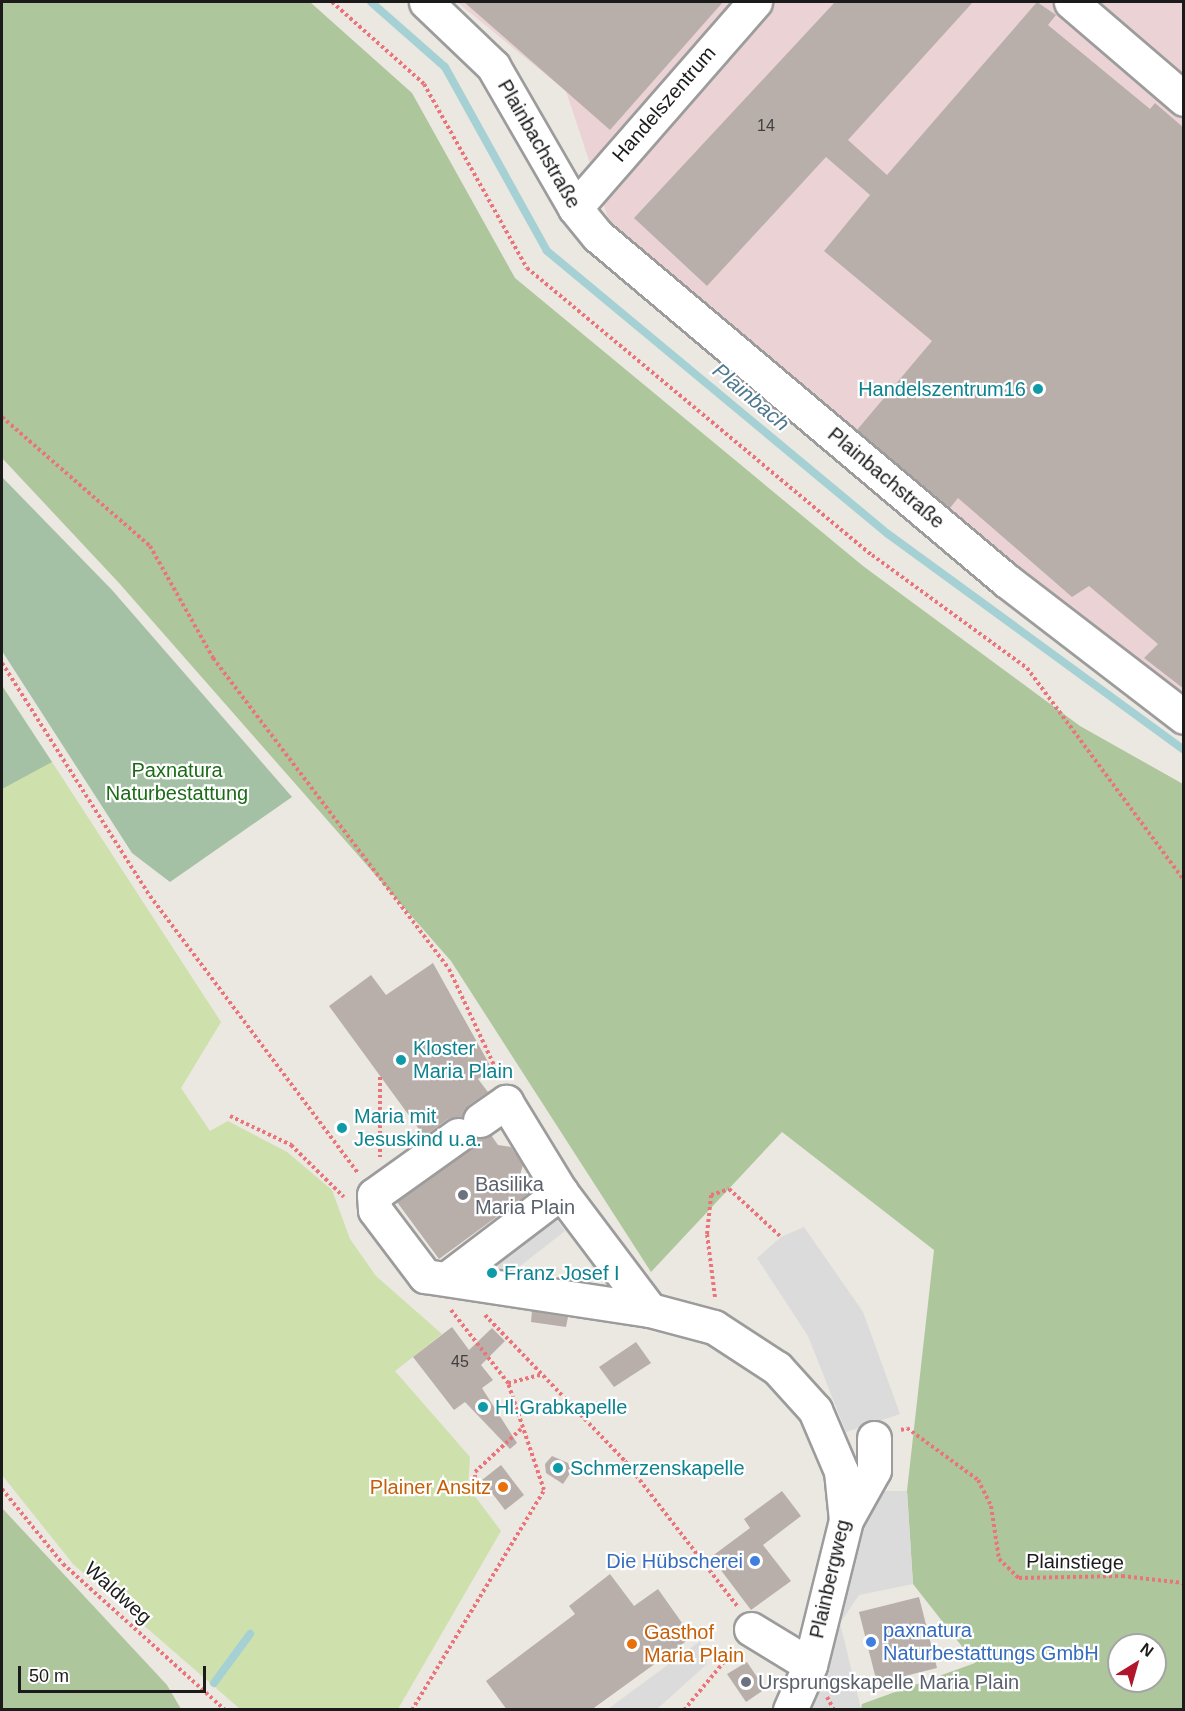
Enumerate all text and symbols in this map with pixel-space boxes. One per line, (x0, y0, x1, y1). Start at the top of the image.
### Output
street label: Handelszentrum (607, 41, 721, 167)
street label: Plainbachstraße (492, 75, 586, 213)
house number: 14 (757, 116, 775, 136)
water label: Plainbach (708, 358, 794, 436)
place label: Handelszentrum16 (858, 377, 1026, 401)
marker: Handelszentrum16 (1031, 382, 1045, 396)
street label: Plainbachstraße (823, 422, 949, 534)
park label: Paxnatura Naturbestattung (106, 759, 248, 806)
place label: Kloster Maria Plain (413, 1036, 513, 1083)
marker: Kloster Maria Plain (394, 1053, 408, 1067)
place label: Maria mit Jesuskind u.a. (354, 1104, 482, 1151)
marker: Maria mit Jesuskind u.a. (335, 1121, 349, 1135)
place label: Basilika Maria Plain (475, 1172, 575, 1219)
marker: Basilika Maria Plain (456, 1188, 470, 1202)
place label: Franz Josef I (504, 1261, 620, 1285)
marker: Franz Josef I (485, 1266, 499, 1280)
house number: 45 (451, 1352, 469, 1372)
place label: Hl.Grabkapelle (495, 1395, 627, 1419)
marker: Hl.Grabkapelle (476, 1400, 490, 1414)
place label: Schmerzenskapelle (570, 1456, 745, 1480)
marker: Schmerzenskapelle (551, 1461, 565, 1475)
place label: Plainer Ansitz (369, 1475, 491, 1499)
marker: Plainer Ansitz (496, 1480, 510, 1494)
street label: Plainbergweg (805, 1517, 855, 1641)
place label: Die Hübscherei (606, 1549, 743, 1573)
street label: Plainstiege (1026, 1549, 1124, 1575)
marker: Die Hübscherei (748, 1554, 762, 1568)
street label: Waldweg (80, 1557, 156, 1629)
place label: paxnatura Naturbestattungs GmbH (883, 1618, 1099, 1665)
place label: Gasthof Maria Plain (644, 1620, 744, 1667)
north arrow (1107, 1633, 1167, 1693)
marker: paxnatura Naturbestattungs GmbH (864, 1635, 878, 1649)
marker: Gasthof Maria Plain (625, 1637, 639, 1651)
text: N (1137, 1640, 1157, 1660)
scale bar (21, 1654, 208, 1692)
text: 50 m (29, 1666, 69, 1686)
place label: Ursprungskapelle Maria Plain (758, 1670, 1019, 1694)
marker: Ursprungskapelle Maria Plain (739, 1675, 753, 1689)

